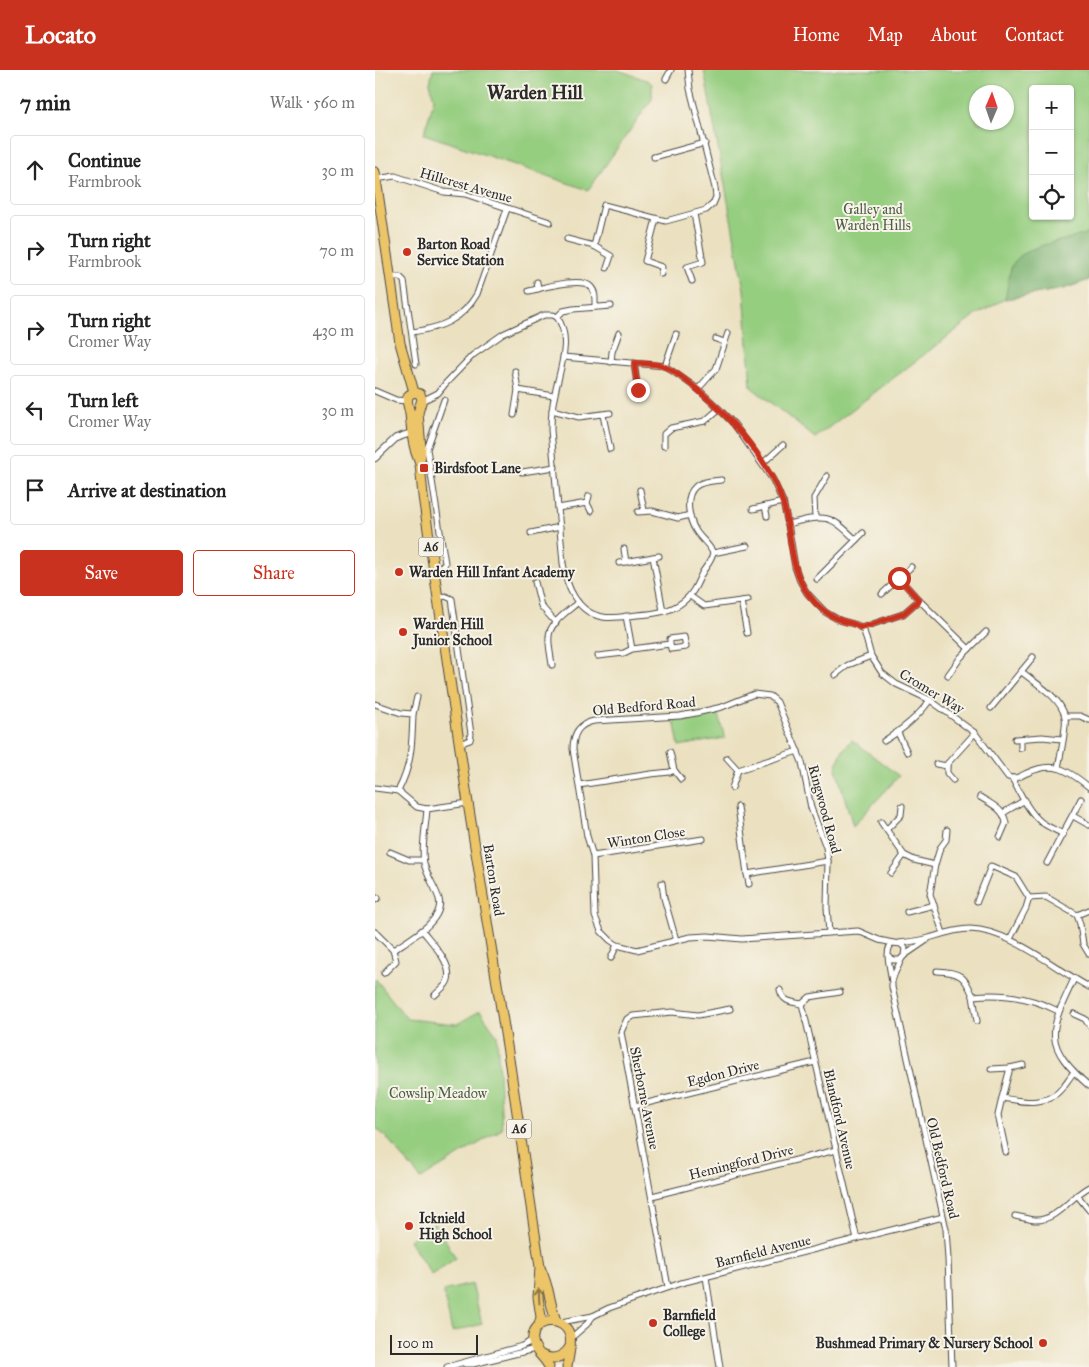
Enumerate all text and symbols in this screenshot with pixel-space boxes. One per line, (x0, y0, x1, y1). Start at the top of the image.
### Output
text: Locato (25, 20, 96, 50)
text: Home (793, 24, 840, 46)
text: Map (868, 24, 903, 46)
text: About (931, 24, 977, 46)
text: Contact (1005, 24, 1064, 46)
district label: Warden Hill (487, 81, 584, 104)
north arrow (969, 85, 1014, 130)
map controls (1029, 85, 1074, 220)
button: + (1029, 85, 1074, 130)
text: 7 min (20, 90, 71, 116)
text: Walk · 560 m (270, 93, 355, 112)
button: − (1029, 130, 1074, 175)
text: Continue (68, 149, 141, 172)
icon: ahead (21, 156, 49, 184)
text: 30 m (321, 161, 354, 180)
street label: Hillcrest Avenue (418, 164, 514, 207)
text: Farmbrook (68, 172, 142, 191)
button: locate (1029, 175, 1074, 220)
park label: Galley and Warden Hills (835, 201, 911, 234)
text: Turn right (68, 229, 151, 252)
icon: right (21, 236, 49, 264)
place label: Barton Road Service Station (417, 236, 504, 269)
text: 70 m (319, 241, 354, 260)
marker: Barton Road Service Station (401, 246, 413, 258)
text: Farmbrook (68, 252, 142, 271)
text: Turn right (68, 309, 151, 332)
icon: right (21, 316, 49, 344)
text: 430 m (312, 321, 354, 340)
text: Cromer Way (68, 332, 151, 351)
route end (627, 379, 650, 402)
text: Turn left (68, 389, 138, 412)
icon: left (21, 396, 49, 424)
text: 30 m (321, 401, 354, 420)
text: Cromer Way (68, 412, 151, 431)
place label: Birdsfoot Lane (434, 460, 521, 477)
marker: Birdsfoot Lane (418, 462, 430, 474)
icon: arrive (21, 476, 49, 504)
text: Arrive at destination (68, 479, 226, 502)
road number: A6 (419, 538, 443, 557)
button: Save (20, 550, 183, 596)
button: Share (193, 550, 355, 596)
place label: Warden Hill Infant Academy (409, 564, 576, 582)
marker: Warden Hill Infant Academy (393, 566, 405, 578)
route start (888, 567, 911, 590)
place label: Warden Hill Junior School (411, 616, 493, 650)
marker: Warden Hill Junior School (397, 626, 409, 638)
street label: Cromer Way (896, 665, 968, 718)
street label: Old Bedford Road (592, 694, 696, 719)
street label: Ringwood Road (804, 763, 845, 855)
street label: Winton Close (606, 823, 686, 852)
street label: Barton Road (479, 843, 508, 917)
street label: Sherborne Avenue (626, 1045, 663, 1151)
street label: Egdon Drive (685, 1056, 761, 1091)
street label: Blandford Avenue (820, 1067, 859, 1171)
park label: Cowslip Meadow (389, 1085, 488, 1102)
street label: Old Bedford Road (923, 1116, 962, 1220)
road number: A6 (507, 1120, 531, 1138)
street label: Hemingford Drive (687, 1141, 795, 1184)
place label: Icknield High School (419, 1210, 493, 1244)
marker: Icknield High School (403, 1220, 415, 1232)
street label: Barnfield Avenue (714, 1231, 813, 1272)
one-way arrow (535, 1289, 544, 1305)
place label: Barnfield College (663, 1307, 717, 1341)
marker: Barnfield College (647, 1317, 659, 1329)
scale bar (390, 1332, 477, 1355)
text: 100 m (397, 1335, 434, 1352)
place label: Bushmead Primary & Nursery School (816, 1335, 1034, 1353)
marker: Bushmead Primary & Nursery School (1037, 1337, 1049, 1349)

